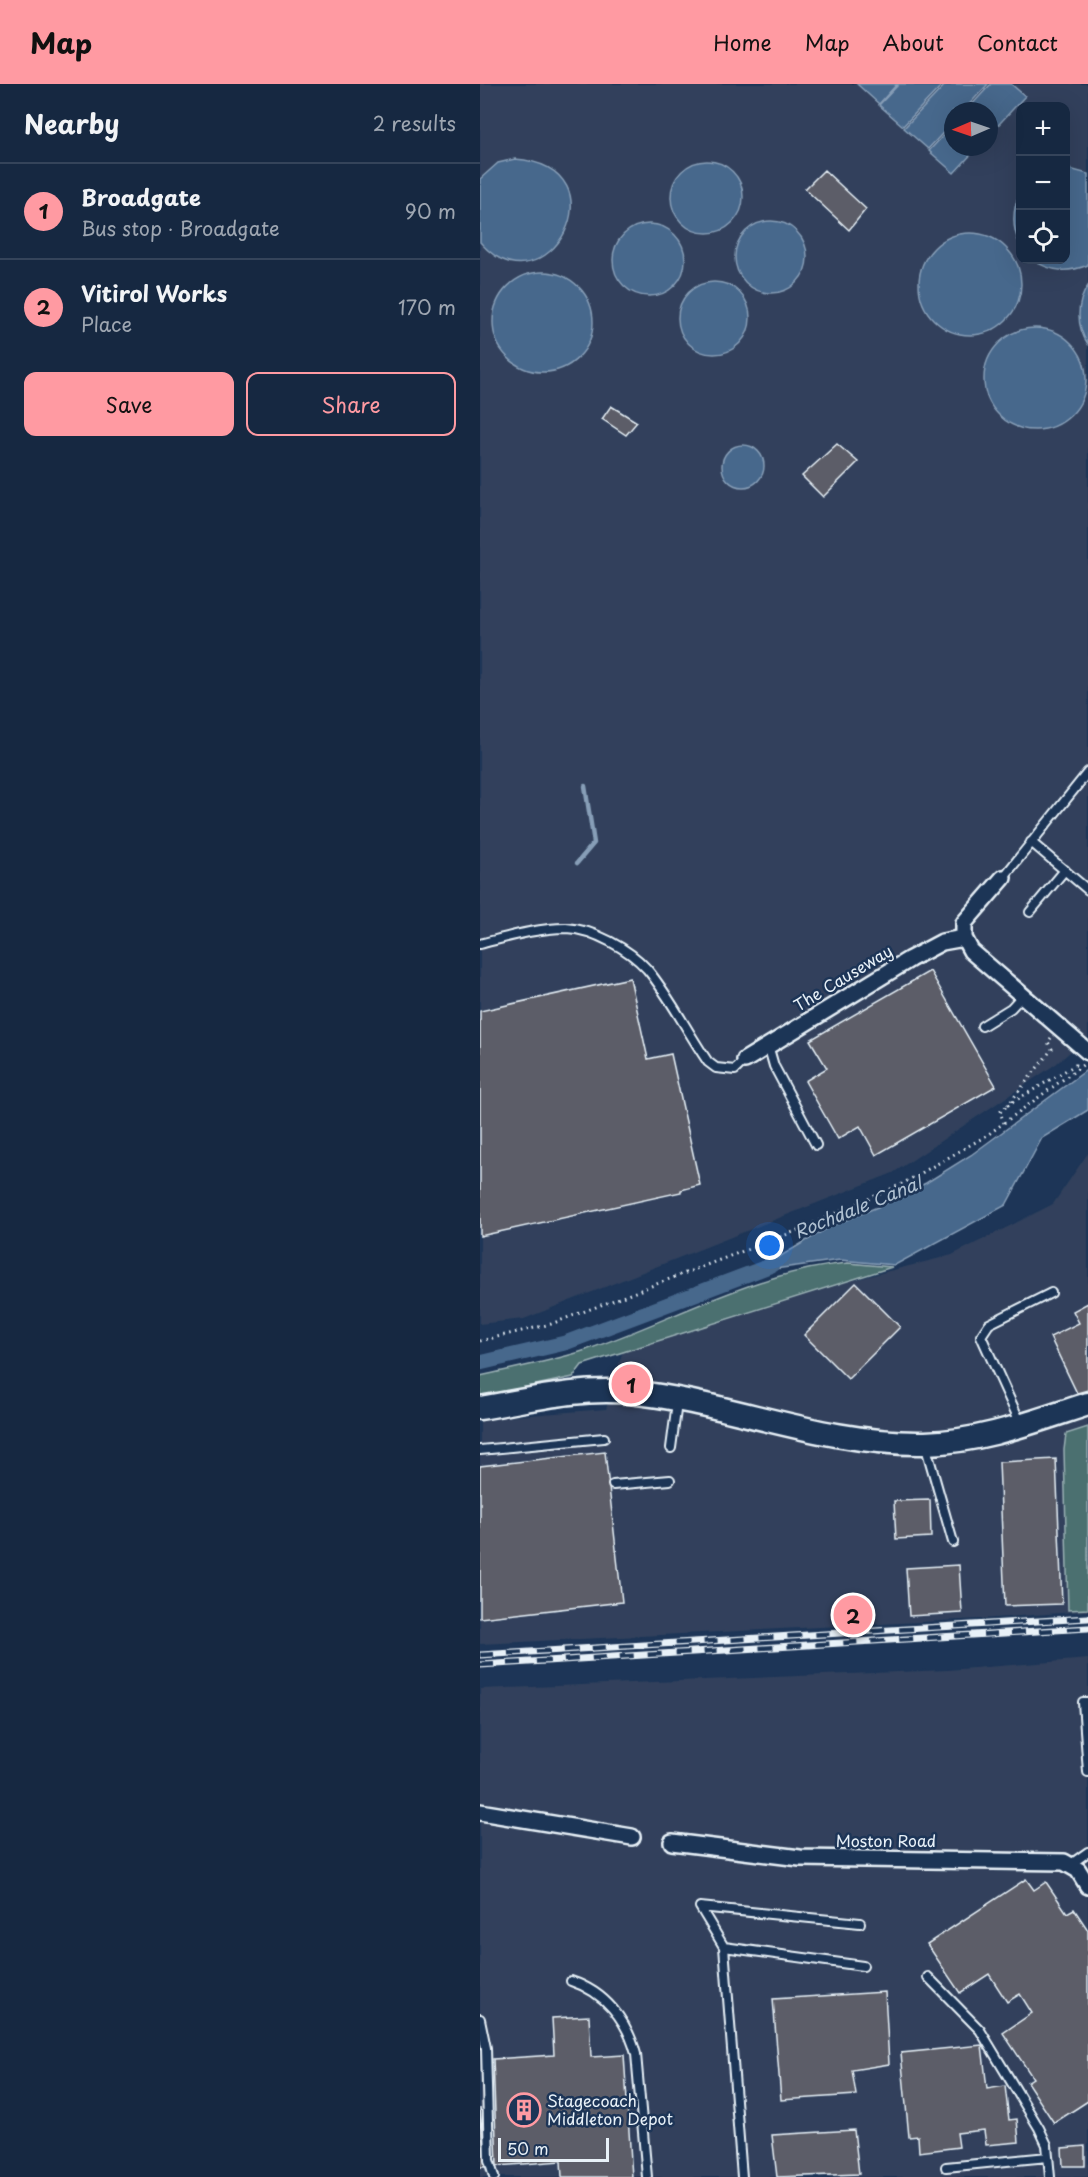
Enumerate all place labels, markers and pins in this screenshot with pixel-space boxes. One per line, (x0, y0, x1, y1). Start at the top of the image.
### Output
pin: 1 (612, 1362, 650, 1406)
pin: 2 (834, 1592, 872, 1637)
place label: Stagecoach Middleton Depot (547, 2088, 673, 2130)
building icon: Stagecoach Middleton Depot (506, 2092, 542, 2128)

